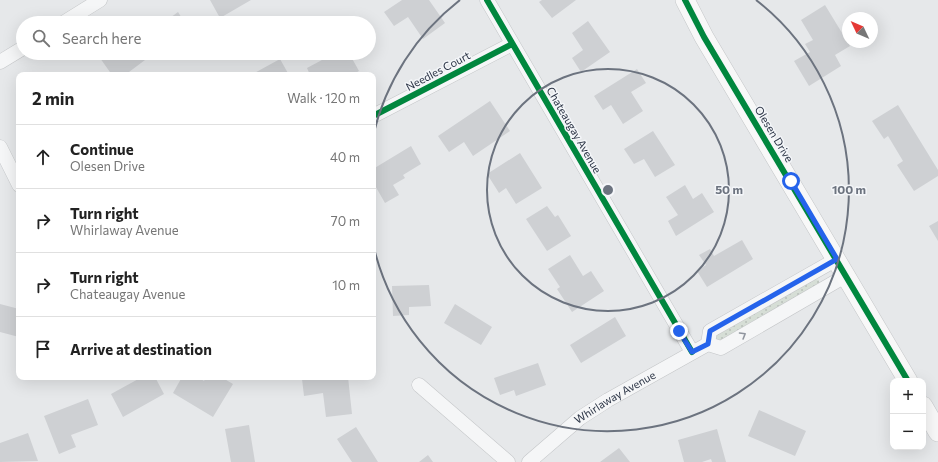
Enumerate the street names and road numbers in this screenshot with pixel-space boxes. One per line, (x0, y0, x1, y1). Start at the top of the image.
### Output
street label: Needles Court (403, 48, 473, 93)
street label: Chateaugay Avenue (544, 84, 605, 175)
street label: Olesen Drive (753, 103, 796, 164)
street label: Whirlaway Avenue (572, 368, 658, 426)

